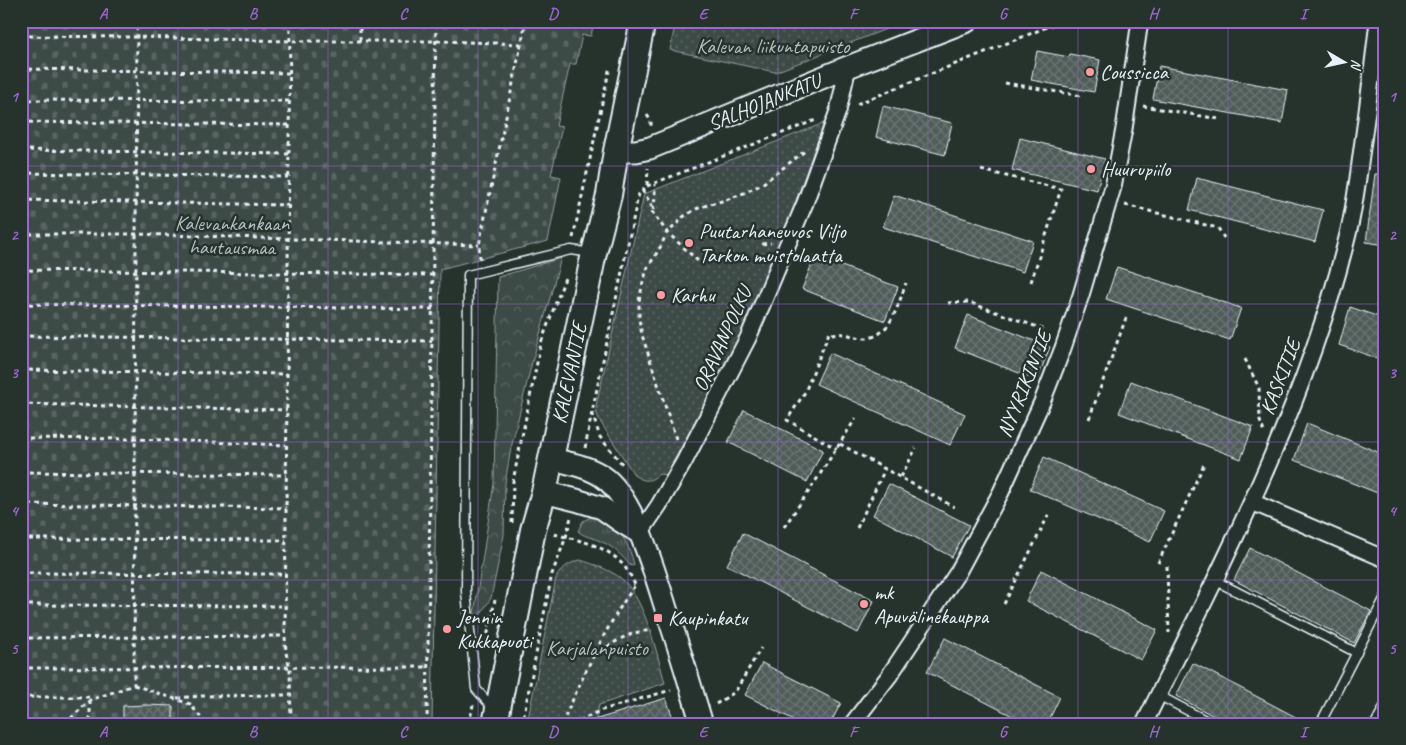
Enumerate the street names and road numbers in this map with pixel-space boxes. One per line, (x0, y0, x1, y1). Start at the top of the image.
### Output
street label: SALHOJANKATU (704, 66, 828, 136)
street label: ORAVANPOLKU (687, 279, 759, 395)
street label: KALEVANTIE (546, 318, 593, 426)
street label: NYYRIKINTIE (991, 324, 1058, 441)
street label: KASKITIE (1254, 333, 1307, 418)

